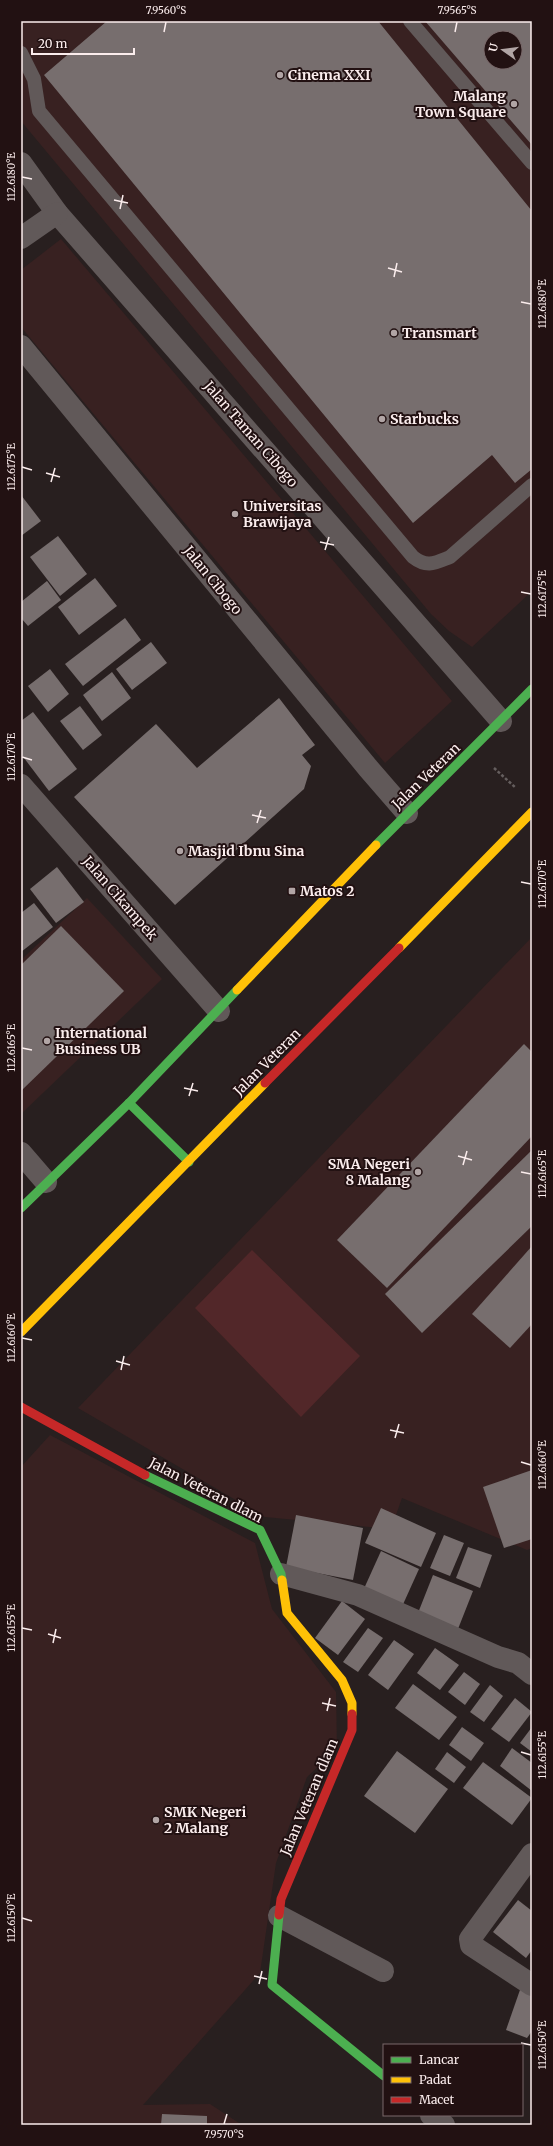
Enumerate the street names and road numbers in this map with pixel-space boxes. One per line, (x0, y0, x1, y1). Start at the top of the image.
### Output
street label: Jalan Taman Cibogo (199, 377, 302, 491)
street label: Jalan Cibogo (179, 541, 246, 618)
street label: Jalan Veteran (387, 739, 464, 814)
street label: Jalan Cikampek (78, 852, 161, 944)
street label: Jalan Veteran (229, 1024, 305, 1100)
street label: Jalan Veteran dlam (145, 1453, 266, 1527)
street label: Jalan Veteran dlam (276, 1736, 342, 1859)

